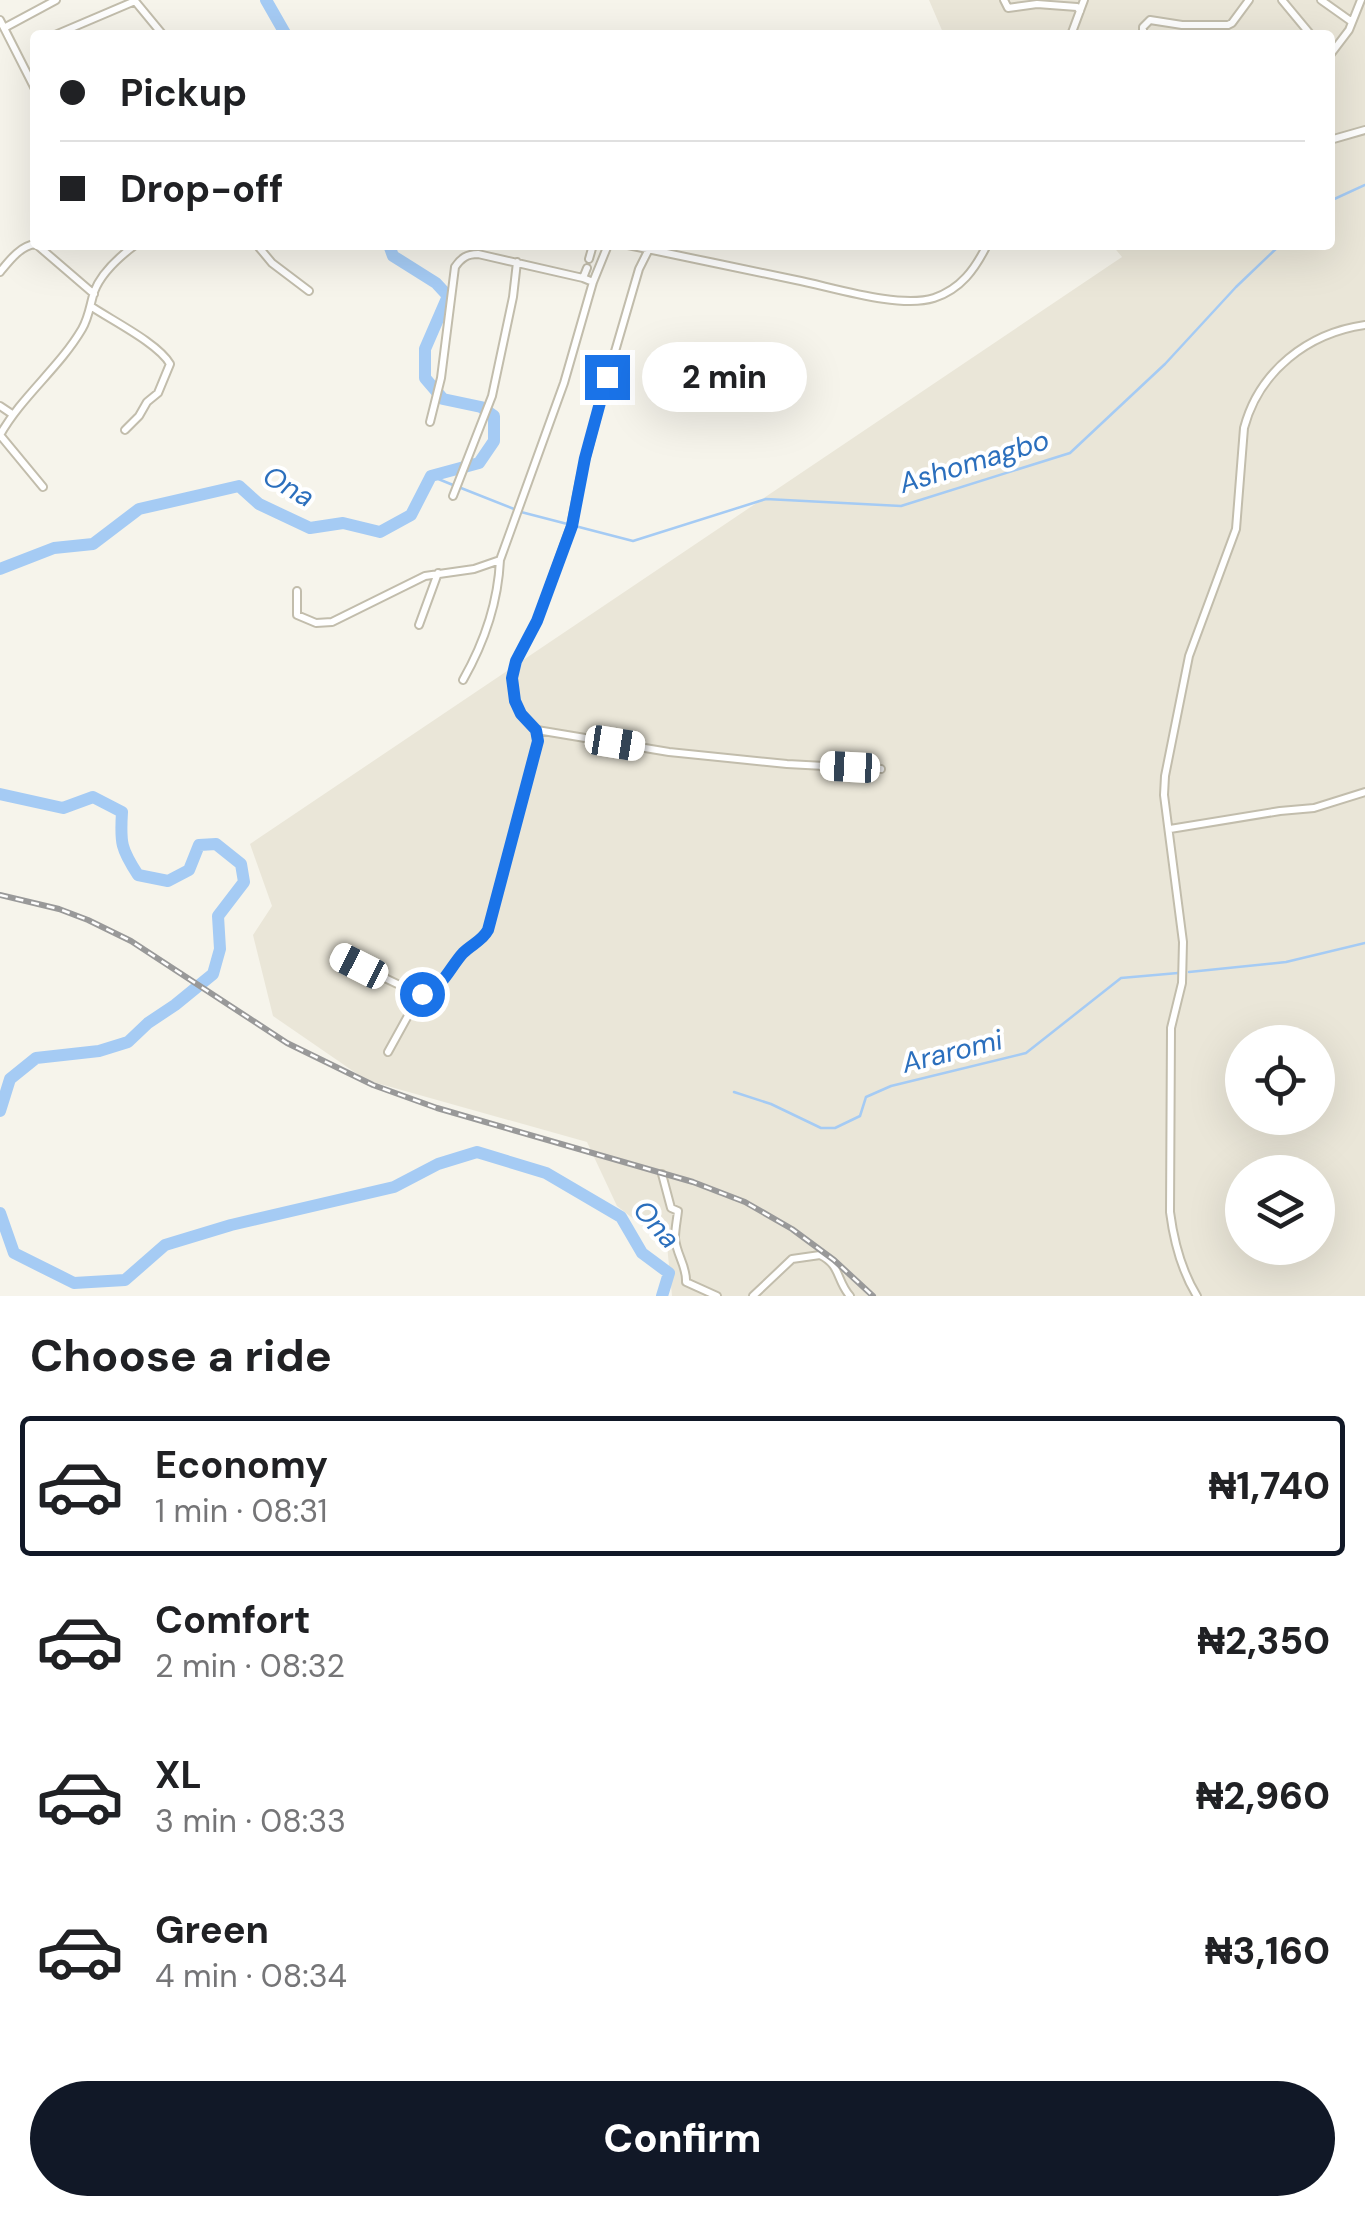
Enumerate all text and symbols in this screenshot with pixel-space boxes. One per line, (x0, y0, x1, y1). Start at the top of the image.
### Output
text: Pickup (120, 68, 247, 118)
text: Drop-off (120, 164, 283, 214)
callout: 2 min (642, 342, 807, 412)
route end (585, 355, 630, 400)
text: 2 min (682, 356, 767, 398)
water label: Ashomagbo (894, 421, 1054, 502)
water label: Ona (256, 457, 321, 516)
car (583, 723, 647, 763)
car (819, 750, 881, 784)
car (325, 939, 393, 993)
route start (400, 972, 445, 1017)
water label: Araromi (897, 1021, 1007, 1082)
map controls (1225, 1025, 1335, 1265)
button: locate (1225, 1025, 1335, 1135)
button: layers (1225, 1155, 1335, 1265)
water label: Ona (625, 1192, 688, 1257)
text: Choose a ride (30, 1326, 332, 1385)
text: Economy (155, 1440, 328, 1490)
icon: car (35, 1441, 125, 1531)
text: ₦1,740 (1209, 1461, 1330, 1511)
text: 1 min · 08:31 (155, 1490, 328, 1532)
text: Comfort (155, 1595, 311, 1645)
icon: car (35, 1596, 125, 1686)
text: ₦2,350 (1198, 1616, 1330, 1666)
text: 2 min · 08:32 (155, 1645, 345, 1687)
text: XL (155, 1750, 202, 1800)
icon: car (35, 1751, 125, 1841)
text: ₦2,960 (1196, 1771, 1330, 1821)
text: 3 min · 08:33 (155, 1800, 346, 1842)
text: Green (155, 1905, 269, 1955)
icon: car (35, 1906, 125, 1996)
text: ₦3,160 (1205, 1926, 1330, 1976)
text: 4 min · 08:34 (155, 1955, 347, 1997)
button: Confirm (30, 2081, 1335, 2196)

